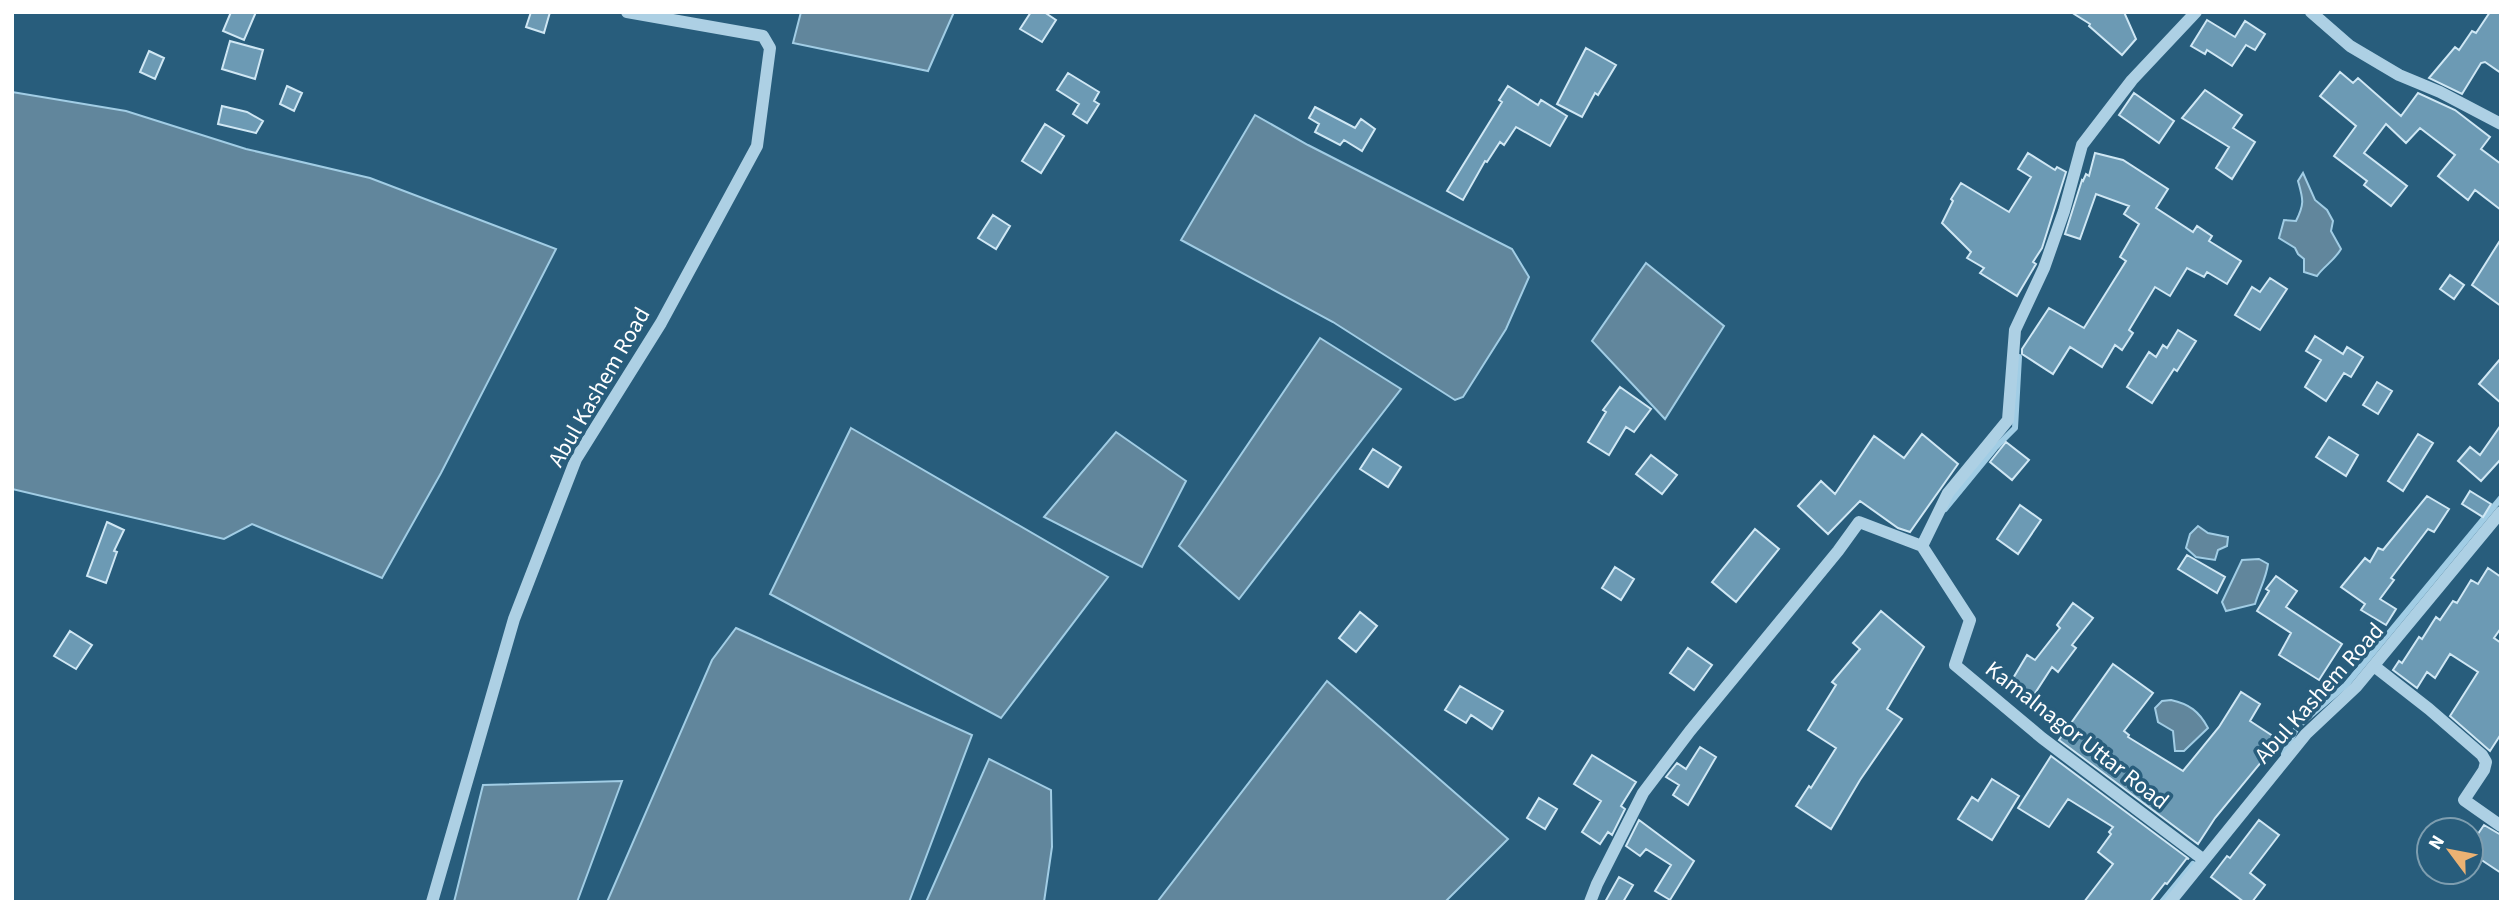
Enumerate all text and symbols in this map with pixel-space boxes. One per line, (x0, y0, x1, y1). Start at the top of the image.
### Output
street label: Abul Kashem Road (540, 301, 658, 473)
street label: Abul Kashem Road (2247, 615, 2391, 771)
street label: Kamalnagor Uttar Road (1978, 653, 2176, 817)
north arrow (2415, 816, 2485, 886)
text: N (2422, 830, 2452, 855)

